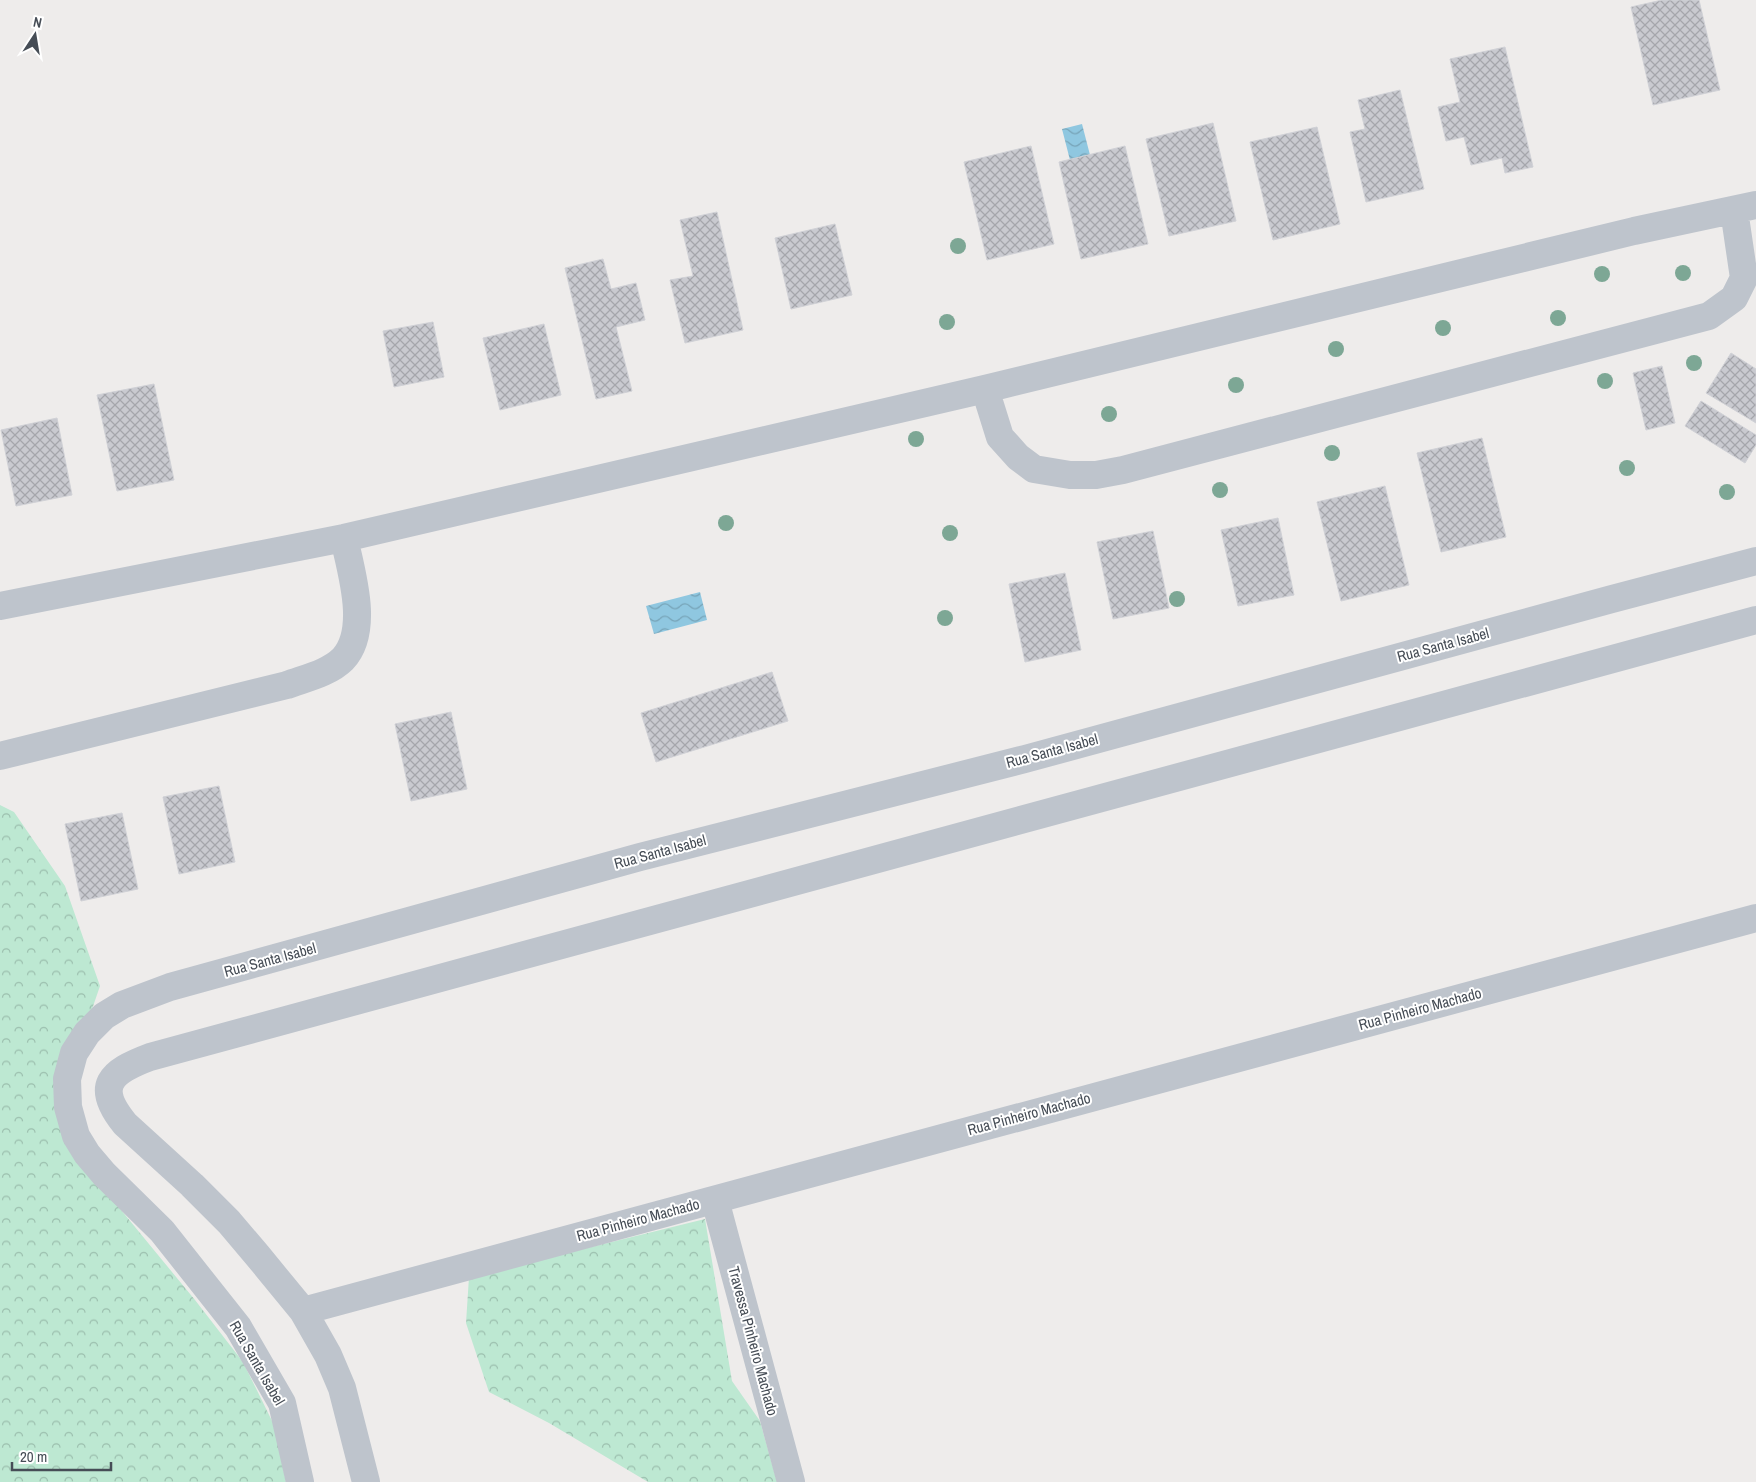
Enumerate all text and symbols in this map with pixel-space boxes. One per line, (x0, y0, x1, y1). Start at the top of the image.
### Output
north arrow (10, 10, 60, 60)
text: N (32, 13, 44, 32)
street label: Rua Santa Isabel (1395, 622, 1491, 667)
street label: Rua Santa Isabel (1004, 728, 1100, 773)
street label: Rua Santa Isabel (612, 829, 708, 874)
street label: Rua Santa Isabel (222, 937, 318, 982)
street label: Rua Pinheiro Machado (1356, 982, 1484, 1035)
street label: Rua Pinheiro Machado (965, 1087, 1093, 1140)
street label: Rua Pinheiro Machado (574, 1193, 702, 1246)
street label: Travessa Pinheiro Machado (723, 1264, 784, 1418)
street label: Rua Santa Isabel (225, 1317, 290, 1409)
scale bar (12, 1440, 111, 1472)
text: 20 m (20, 1446, 47, 1467)

